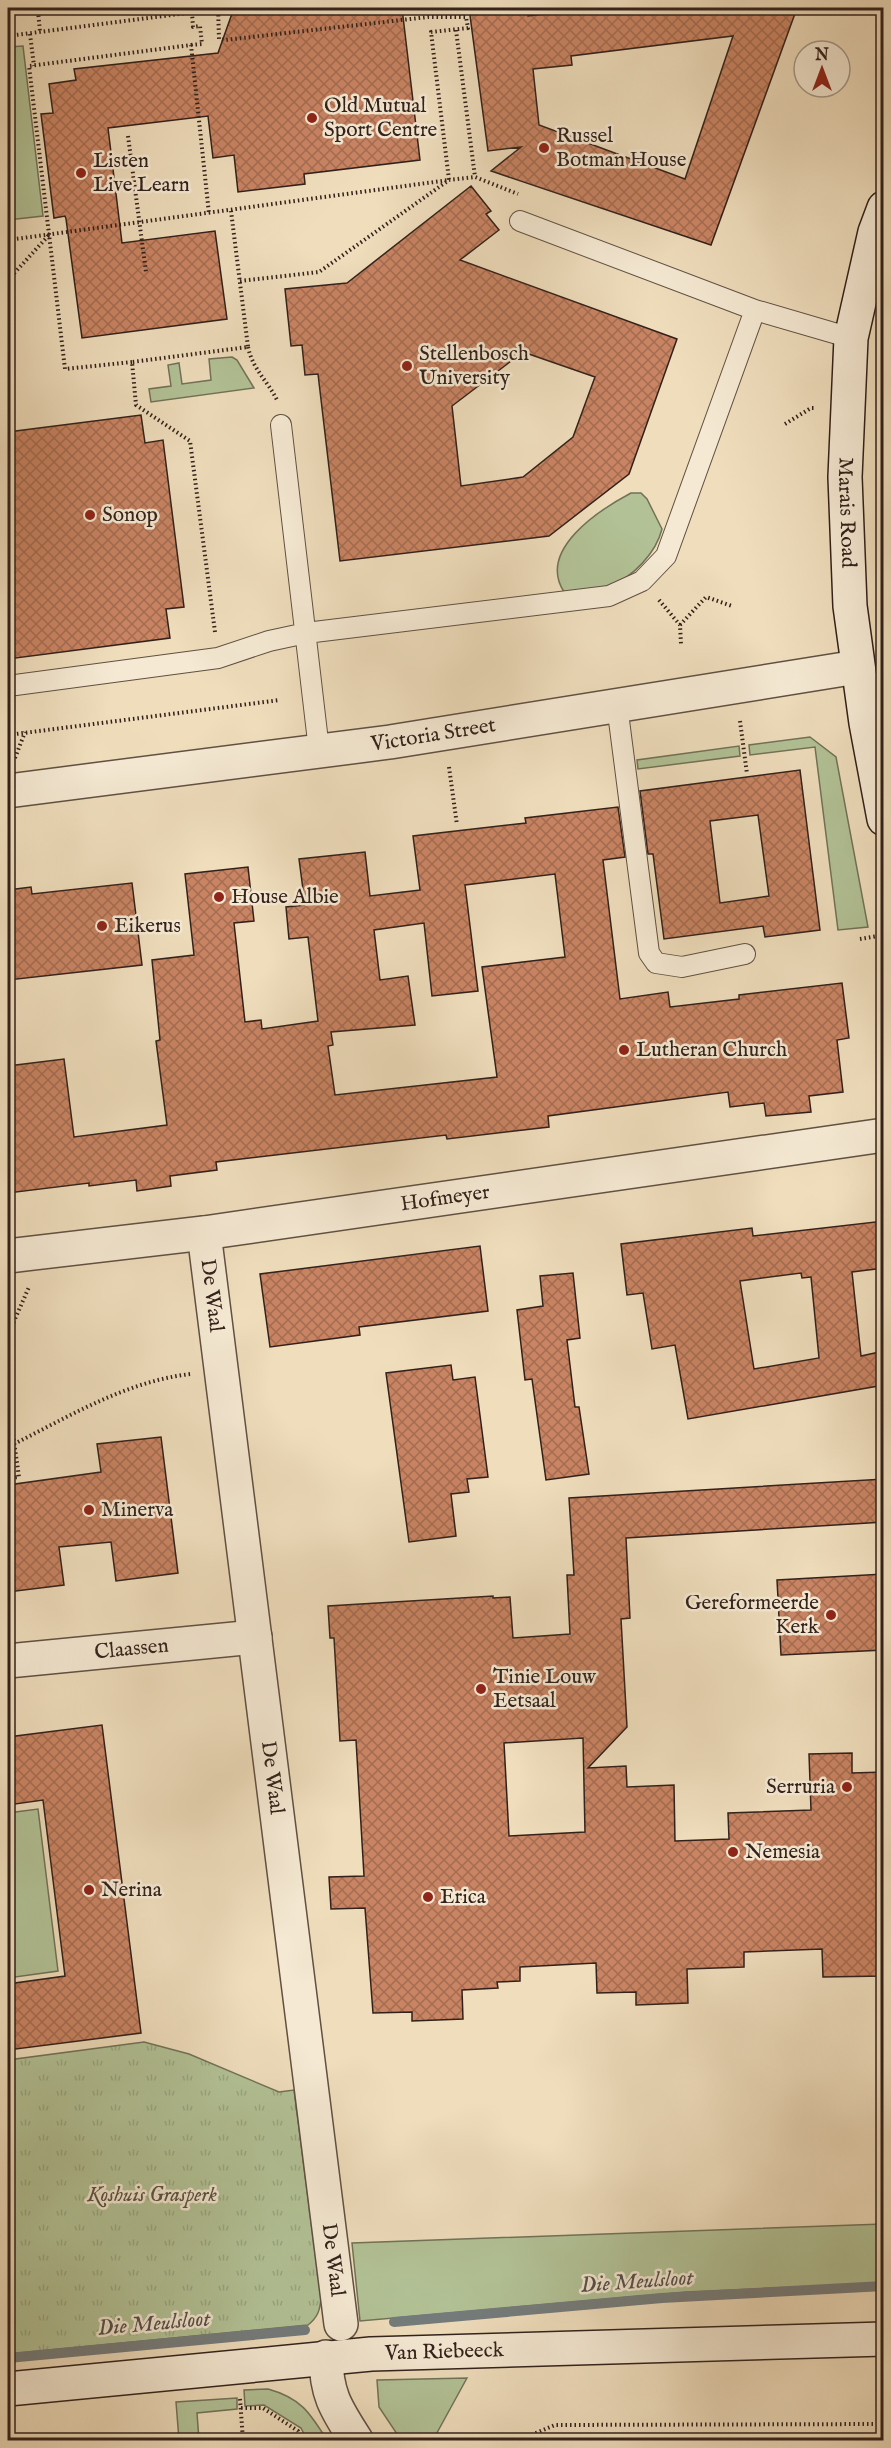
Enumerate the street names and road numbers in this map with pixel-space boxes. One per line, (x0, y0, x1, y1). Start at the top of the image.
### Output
street label: Marais Road (832, 457, 862, 569)
street label: Victoria Street (368, 712, 498, 758)
street label: Hofmeyer (399, 1178, 492, 1218)
street label: De Waal (194, 1257, 230, 1334)
street label: Claassen (93, 1632, 170, 1666)
street label: De Waal (254, 1739, 290, 1816)
street label: De Waal (315, 2222, 351, 2298)
street label: Van Riebeeck (383, 2337, 505, 2367)

